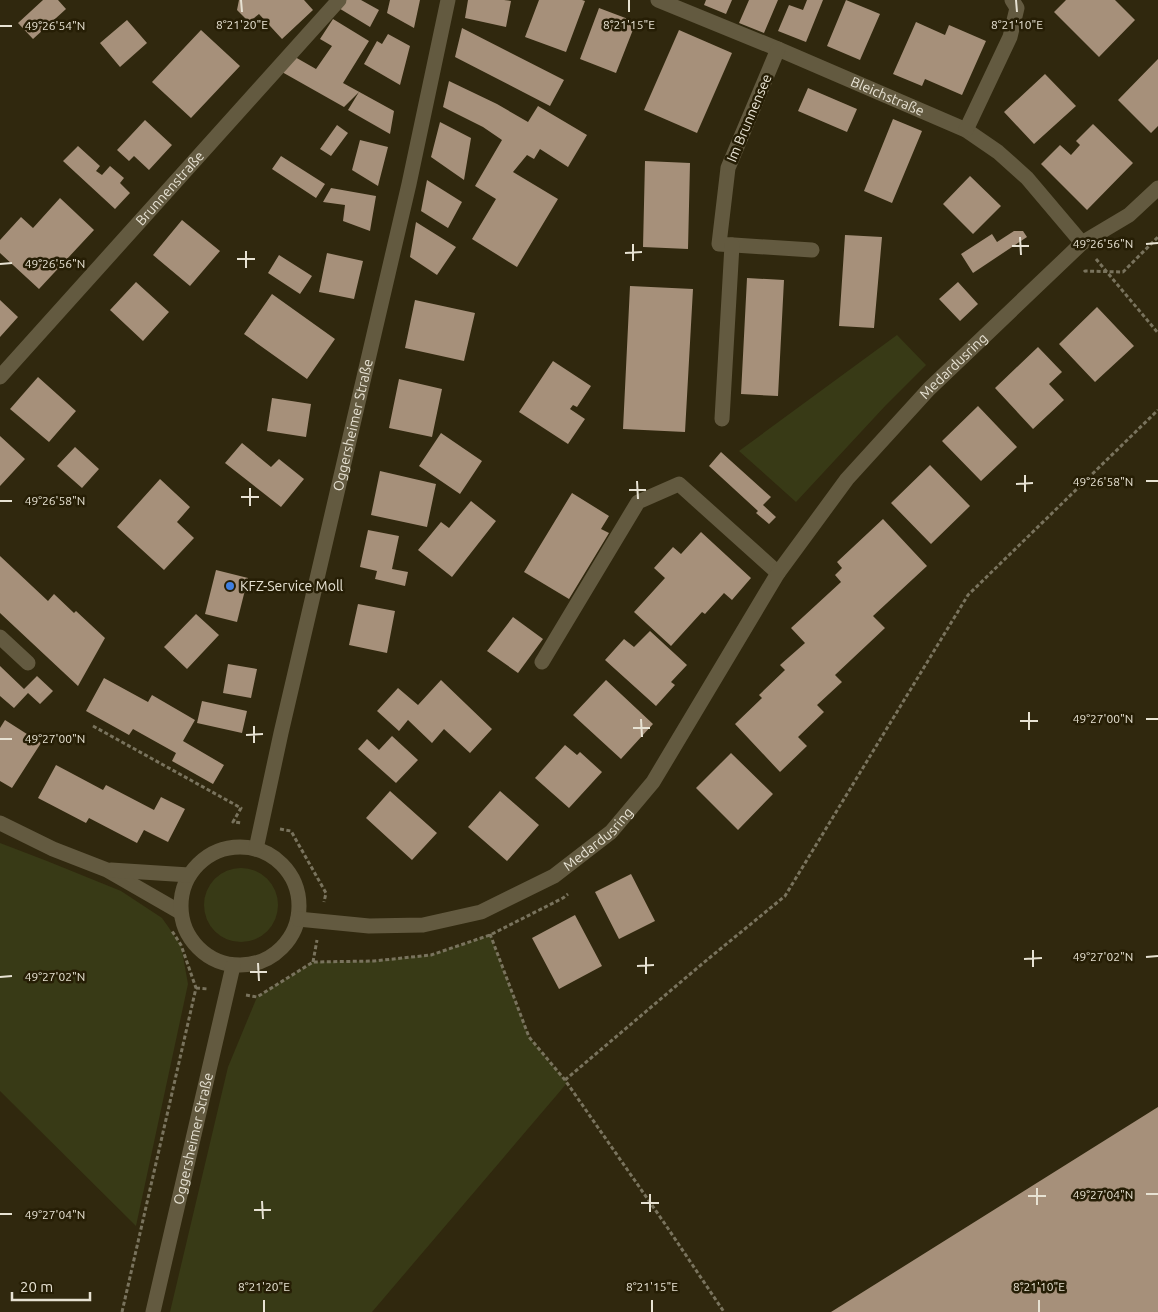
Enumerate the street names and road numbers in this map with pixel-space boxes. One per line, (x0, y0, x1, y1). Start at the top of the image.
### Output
street label: Im Brunnensee (723, 71, 775, 165)
street label: Bleichstraße (848, 73, 927, 119)
street label: Brunnenstraße (132, 148, 207, 229)
street label: Medardusring (916, 330, 991, 402)
street label: Oggersheimer Straße (330, 357, 376, 493)
street label: Medardusring (560, 804, 636, 874)
street label: Oggersheimer Straße (170, 1071, 216, 1206)

